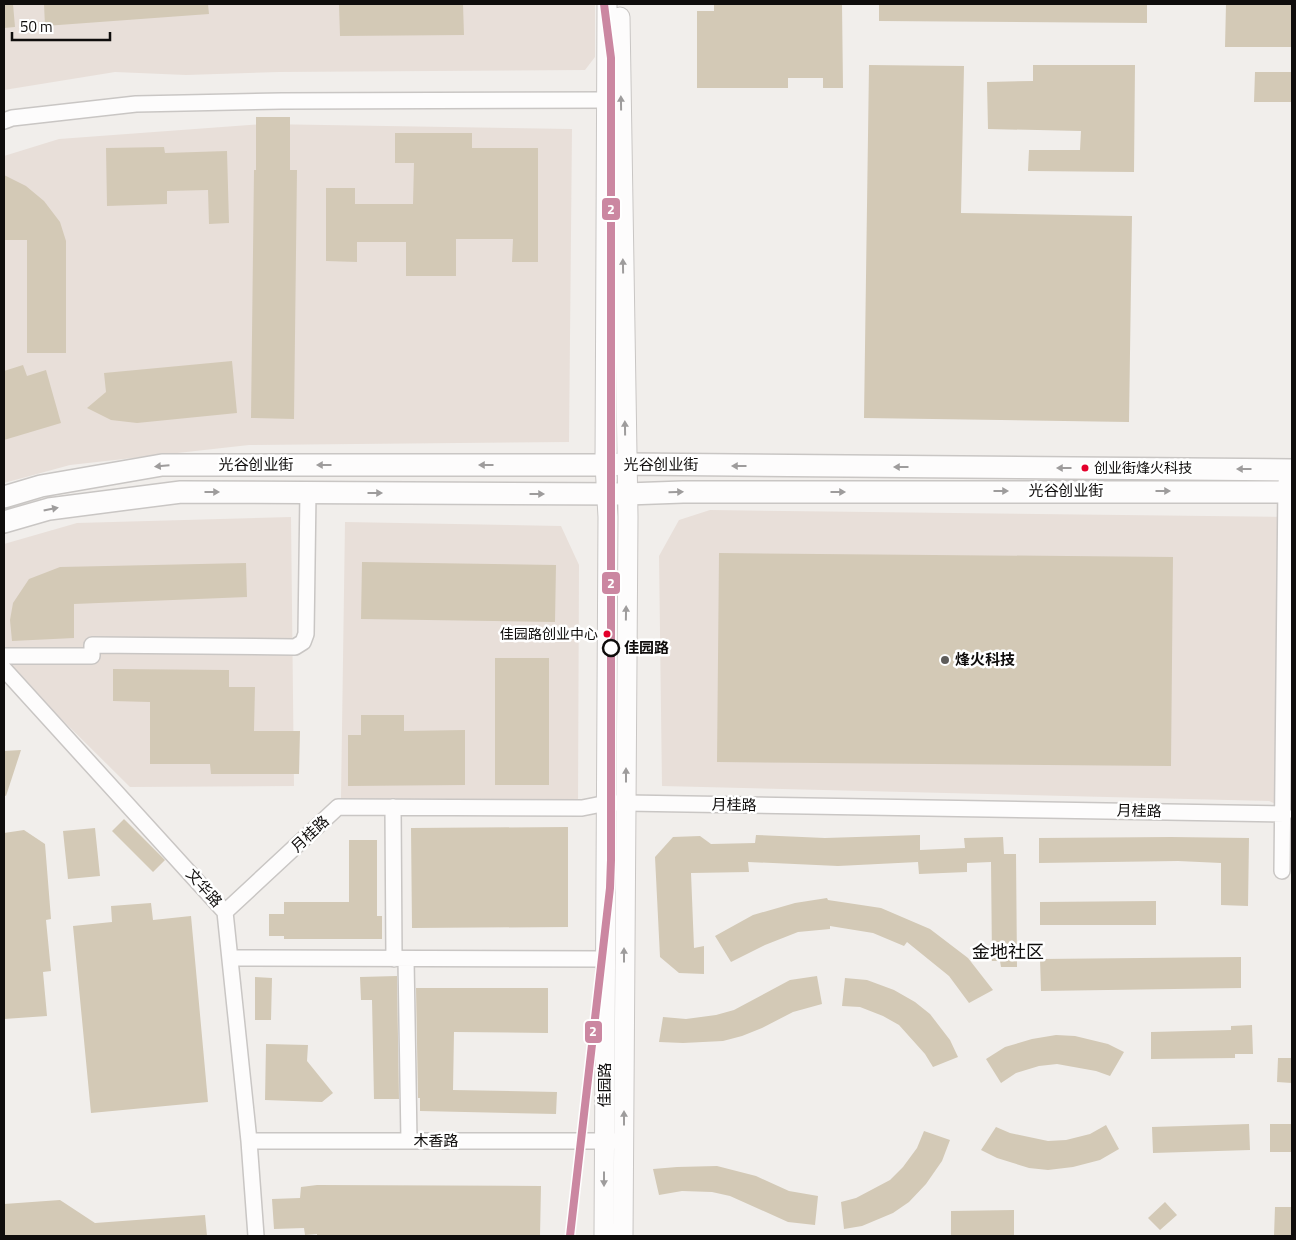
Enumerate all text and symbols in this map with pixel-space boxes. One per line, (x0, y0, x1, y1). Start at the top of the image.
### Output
scale bar (12, 10, 110, 42)
text: 50 m (20, 15, 53, 38)
one-way arrow (617, 95, 625, 111)
line badge: 2 (601, 197, 621, 221)
text: 2 (607, 198, 615, 219)
one-way arrow (619, 257, 627, 273)
one-way arrow (621, 420, 629, 436)
street label: 光谷创业街 (218, 453, 294, 476)
street label: 光谷创业街 (623, 453, 699, 476)
place label: 创业街烽火科技 (1094, 457, 1192, 478)
one-way arrow (316, 461, 332, 469)
one-way arrow (478, 461, 494, 469)
one-way arrow (730, 461, 746, 469)
one-way arrow (153, 462, 169, 470)
one-way arrow (893, 463, 909, 471)
marker: 创业街烽火科技 (1080, 463, 1090, 473)
one-way arrow (1055, 464, 1071, 472)
one-way arrow (1235, 465, 1251, 473)
street label: 光谷创业街 (1028, 479, 1104, 502)
one-way arrow (993, 487, 1009, 495)
one-way arrow (204, 488, 220, 496)
one-way arrow (668, 488, 684, 496)
one-way arrow (830, 488, 846, 496)
one-way arrow (1155, 488, 1171, 496)
one-way arrow (367, 489, 383, 497)
one-way arrow (529, 490, 545, 498)
one-way arrow (43, 505, 58, 513)
line badge: 2 (601, 571, 621, 595)
text: 2 (607, 572, 615, 593)
one-way arrow (622, 604, 630, 620)
place label: 佳园路创业中心 (500, 623, 598, 644)
marker: 佳园路创业中心 (602, 629, 612, 639)
place label: 佳园路 (624, 636, 669, 659)
marker: 佳园路 (602, 639, 620, 657)
place label: 烽火科技 (955, 648, 1015, 671)
marker: 烽火科技 (939, 654, 951, 666)
one-way arrow (622, 767, 630, 783)
street label: 月桂路 (711, 793, 757, 816)
street label: 月桂路 (1116, 799, 1162, 822)
street label: 月桂路 (285, 810, 334, 857)
street label: 文华路 (181, 863, 228, 912)
district label: 金地社区 (972, 938, 1044, 965)
one-way arrow (620, 947, 628, 963)
line badge: 2 (584, 1020, 603, 1044)
text: 2 (589, 1020, 597, 1041)
street label: 佳园路 (593, 1062, 616, 1108)
one-way arrow (620, 1109, 628, 1125)
street label: 木香路 (413, 1129, 459, 1152)
one-way arrow (600, 1171, 608, 1187)

